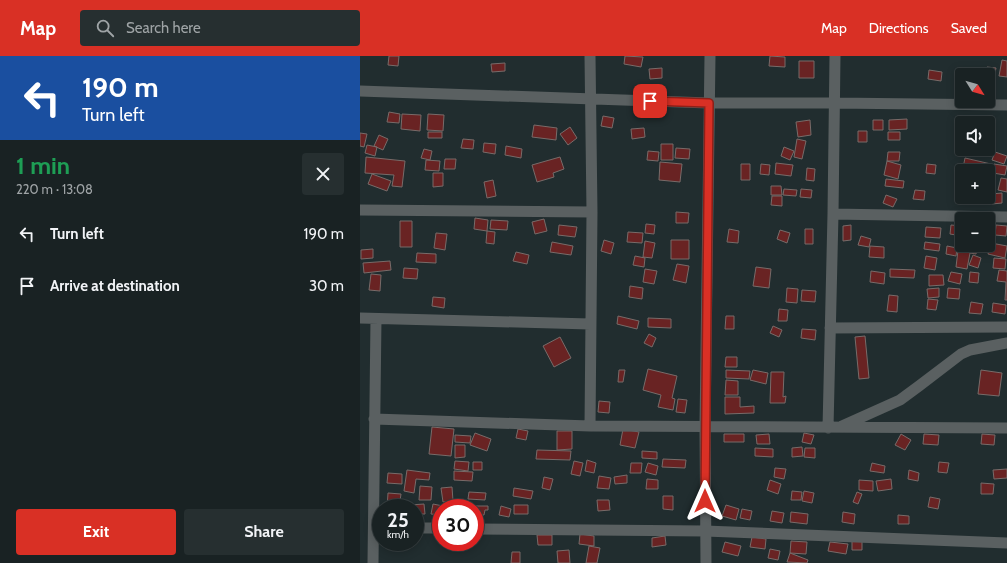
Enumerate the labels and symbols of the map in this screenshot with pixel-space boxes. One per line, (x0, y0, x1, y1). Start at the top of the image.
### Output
north arrow (955, 68, 995, 108)
pin (633, 84, 667, 118)
position arrow (684, 480, 726, 522)
speed limit sign: 30 (432, 499, 484, 551)

